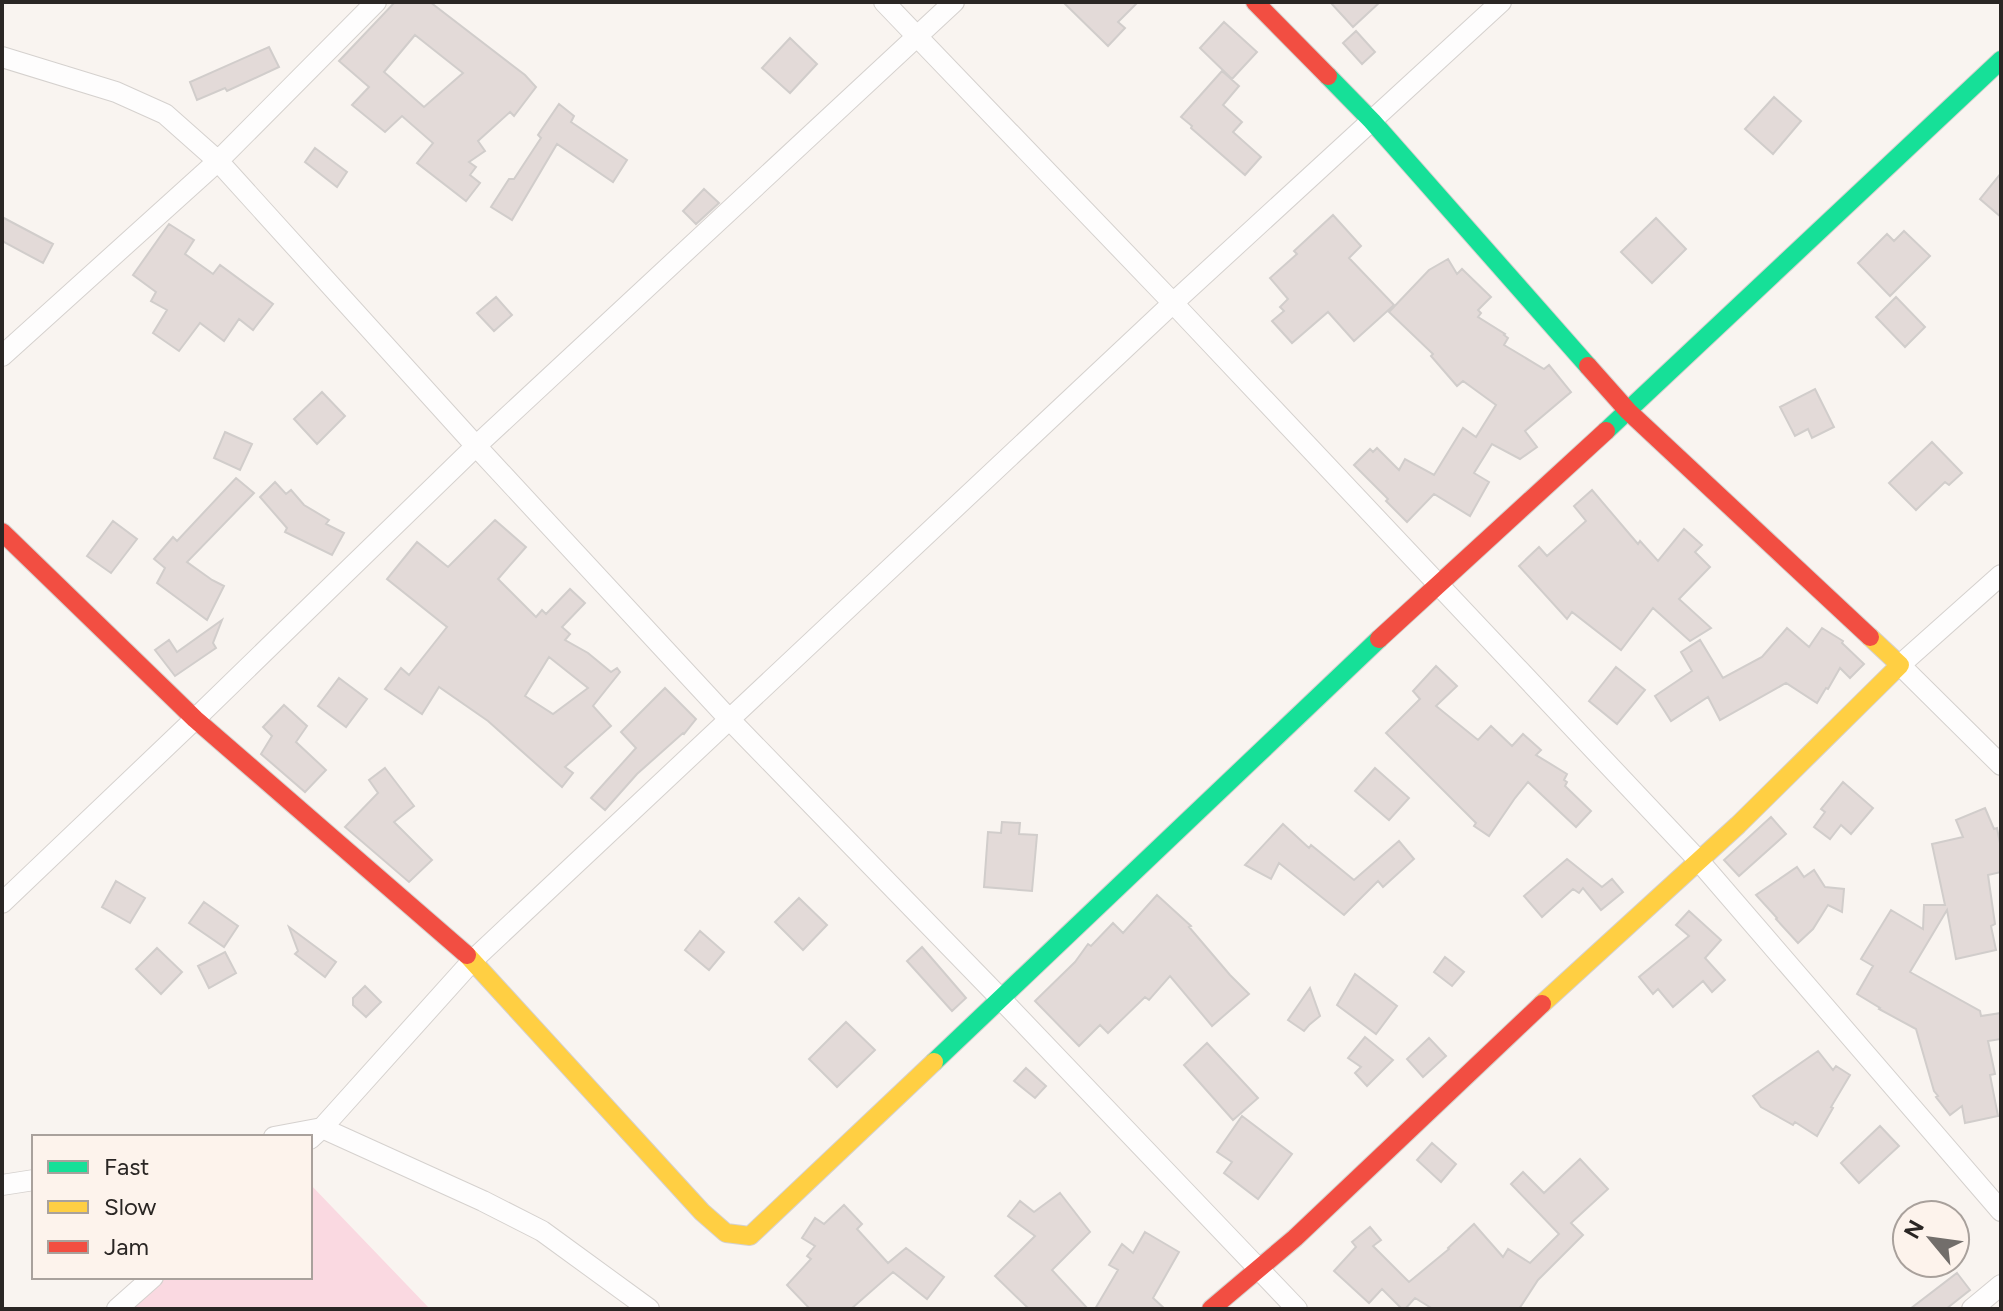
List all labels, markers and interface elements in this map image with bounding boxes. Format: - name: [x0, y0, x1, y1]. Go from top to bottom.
- legend: [32, 1135, 312, 1279]
- text: Fast: [104, 1152, 149, 1181]
- text: Slow: [104, 1192, 157, 1221]
- north arrow: [1891, 1199, 1971, 1279]
- text: N: [1898, 1216, 1930, 1244]
- text: Jam: [104, 1232, 149, 1261]

